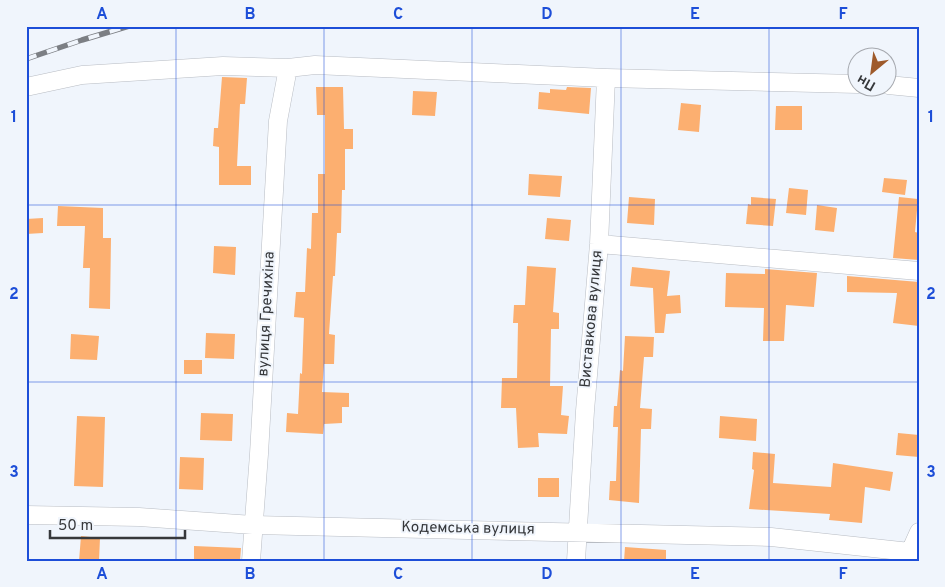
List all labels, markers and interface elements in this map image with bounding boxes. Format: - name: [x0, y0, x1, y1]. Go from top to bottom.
- text: A: [96, 5, 108, 25]
- text: B: [244, 5, 256, 25]
- text: C: [393, 5, 403, 25]
- text: D: [541, 5, 553, 25]
- text: E: [690, 5, 700, 25]
- text: F: [838, 5, 848, 25]
- north arrow: [848, 48, 898, 98]
- text: Пн: [854, 70, 879, 94]
- text: 1: [11, 108, 17, 128]
- text: 1: [928, 108, 934, 128]
- street label: Виставкова вулиця: [577, 249, 607, 389]
- street label: вулиця Гречихіна: [254, 251, 280, 377]
- text: 2: [9, 285, 19, 305]
- text: 2: [926, 285, 936, 305]
- text: 3: [9, 463, 19, 483]
- text: 3: [926, 463, 936, 483]
- scale bar: [50, 507, 185, 539]
- text: 50 m: [58, 517, 93, 536]
- street label: Кодемська вулиця: [401, 518, 535, 540]
- text: A: [96, 565, 108, 585]
- text: B: [244, 565, 256, 585]
- text: C: [393, 565, 403, 585]
- text: D: [541, 565, 553, 585]
- text: E: [690, 565, 700, 585]
- text: F: [838, 565, 848, 585]

